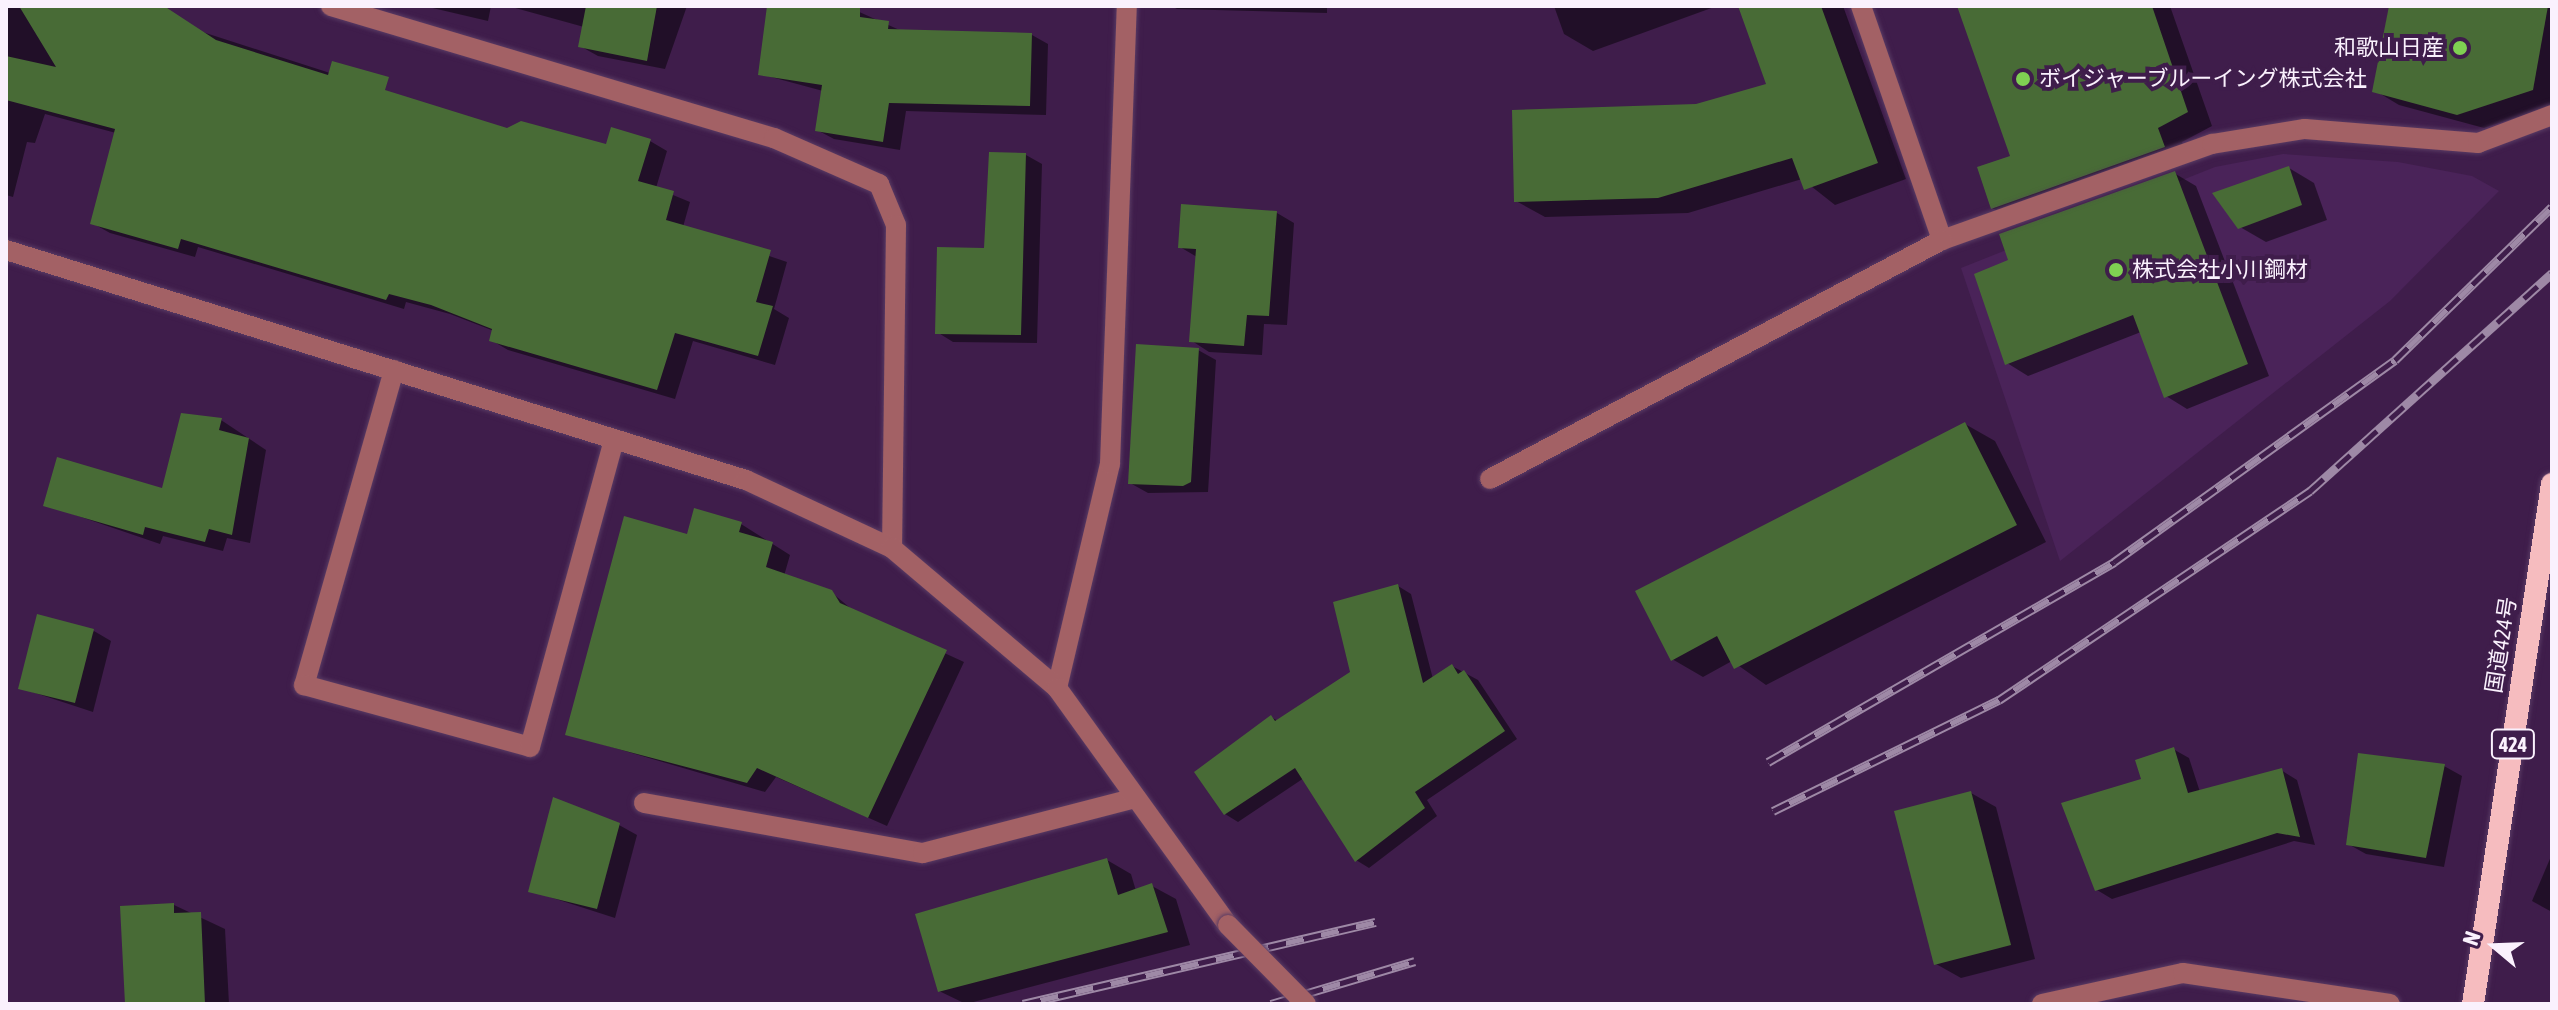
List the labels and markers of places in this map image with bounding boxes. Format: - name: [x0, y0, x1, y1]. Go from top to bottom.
- place label: 和歌山日産: [2334, 35, 2444, 61]
- marker: 和歌山日産: [2451, 39, 2469, 57]
- place label: ボイジャーブルーイング株式会社: [2039, 66, 2369, 92]
- marker: ボイジャーブルーイング株式会社: [2014, 70, 2032, 88]
- place label: 株式会社小川鋼材: [2132, 257, 2308, 283]
- marker: 株式会社小川鋼材: [2107, 261, 2125, 279]

